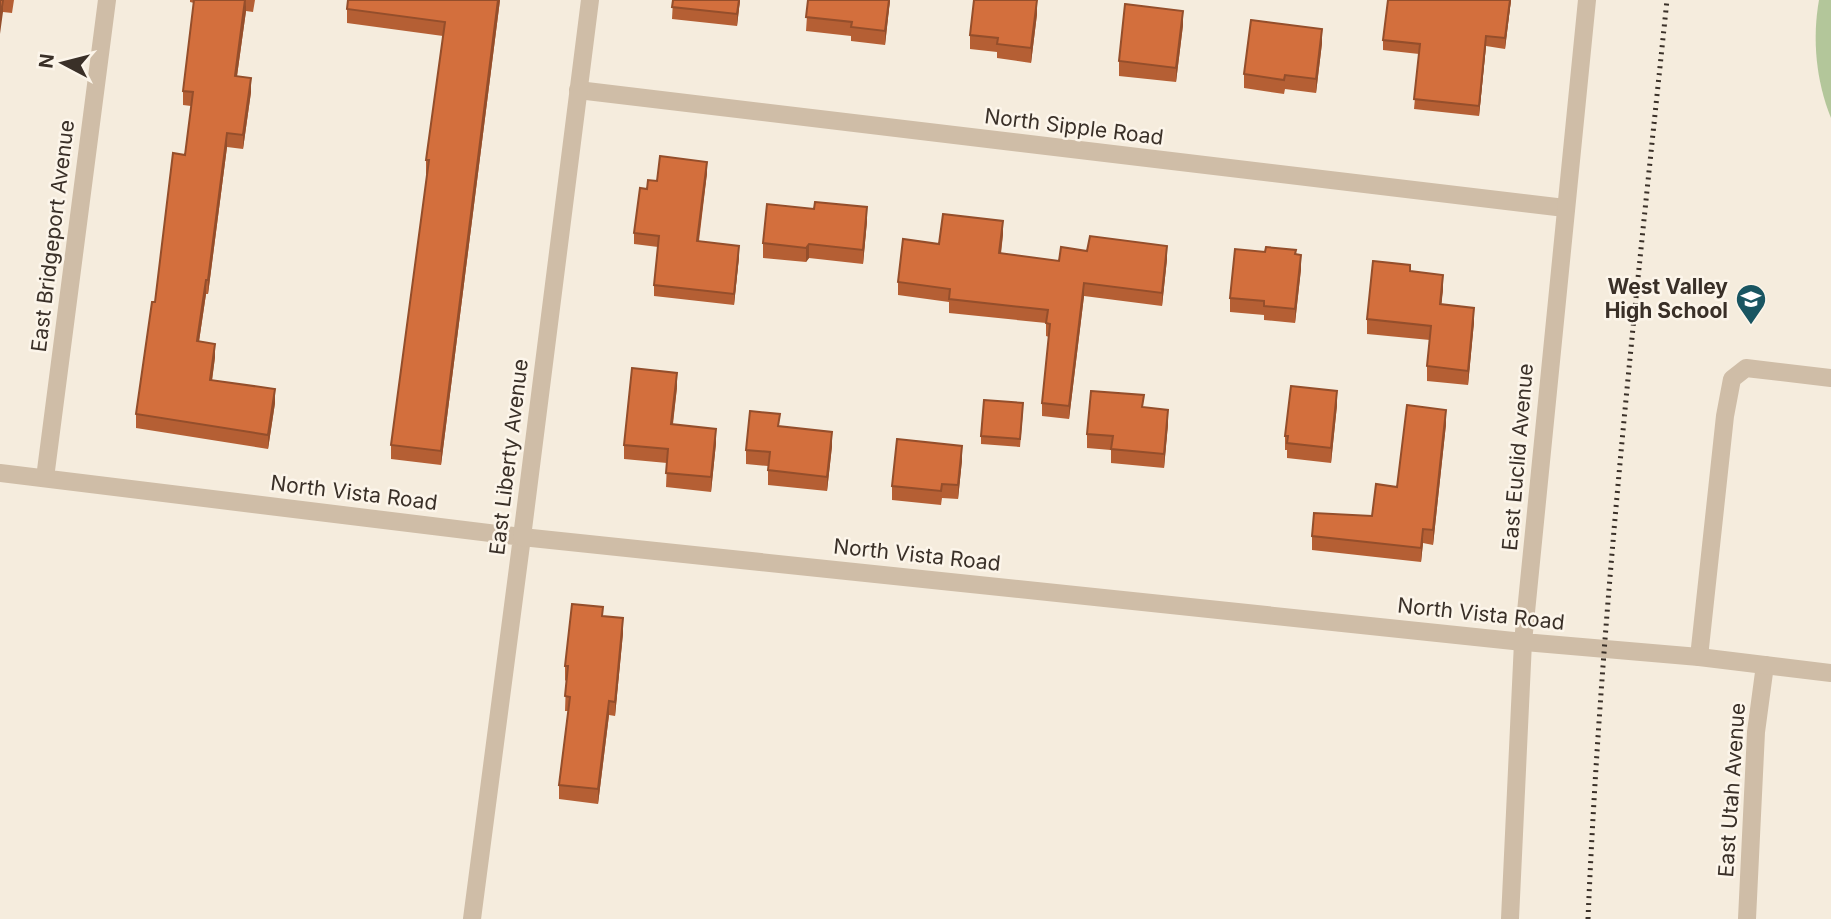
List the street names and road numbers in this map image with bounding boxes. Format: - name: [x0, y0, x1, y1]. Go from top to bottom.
- street label: North Sipple Road: [983, 103, 1165, 150]
- street label: East Bridgeport Avenue: [26, 119, 79, 353]
- street label: East Liberty Avenue: [484, 357, 533, 556]
- street label: East Euclid Avenue: [1497, 362, 1538, 552]
- street label: North Vista Road: [269, 470, 439, 515]
- street label: North Vista Road: [832, 533, 1002, 576]
- street label: North Vista Road: [1396, 592, 1566, 635]
- street label: East Utah Avenue: [1713, 702, 1750, 878]

